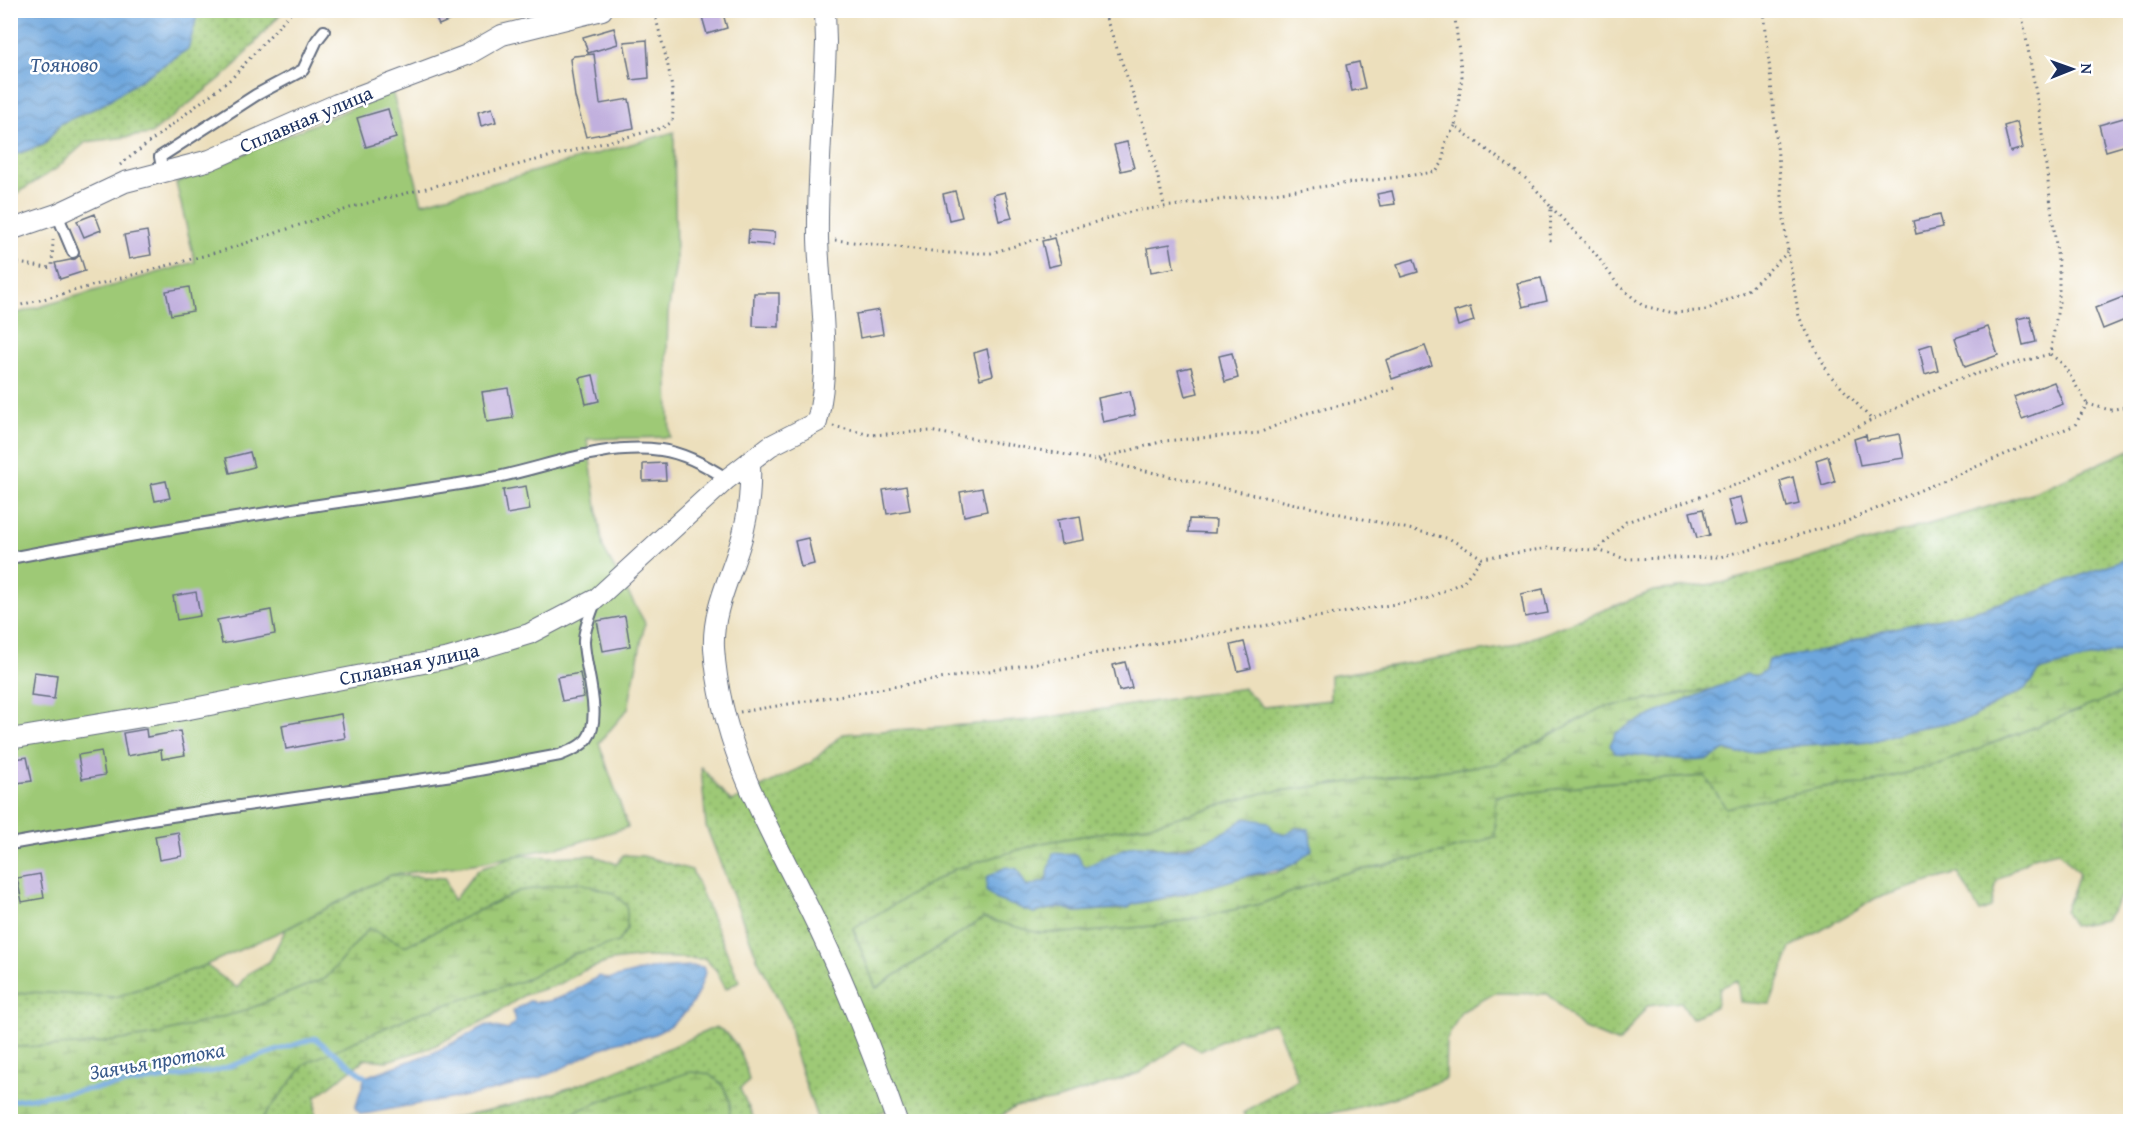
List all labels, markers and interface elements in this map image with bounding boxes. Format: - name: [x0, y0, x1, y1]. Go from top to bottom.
- north arrow: [2042, 39, 2102, 99]
- water label: Тояново: [30, 49, 98, 80]
- text: N: [2075, 63, 2099, 75]
- street label: Сплавная улица: [235, 77, 377, 160]
- street label: Сплавная улица: [336, 634, 482, 692]
- water label: Заячья протока: [87, 1033, 227, 1088]

